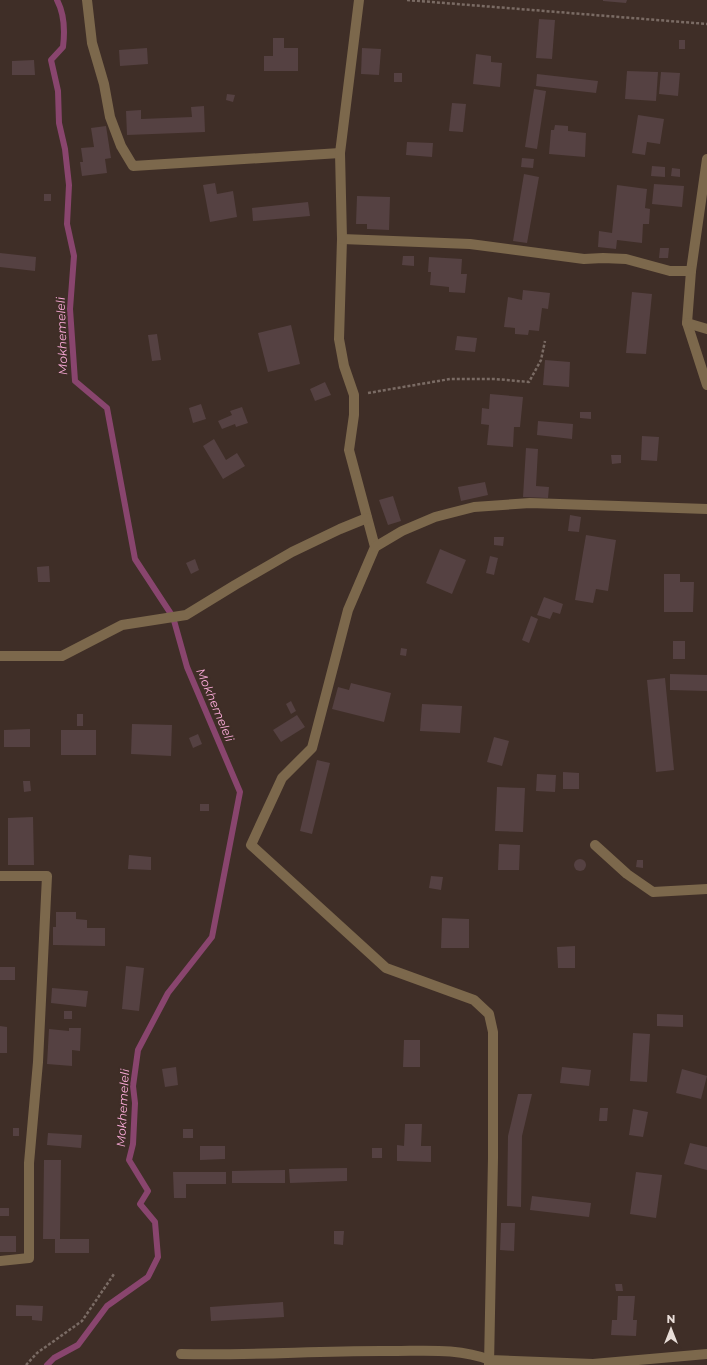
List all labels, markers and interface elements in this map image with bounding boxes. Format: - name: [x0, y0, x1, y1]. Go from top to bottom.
- water label: Mokhemeleli: [53, 296, 70, 375]
- water label: Mokhemeleli: [193, 666, 238, 745]
- water label: Mokhemeleli: [113, 1068, 132, 1148]
- north arrow: [651, 1309, 691, 1349]
- text: N: [667, 1312, 675, 1326]

